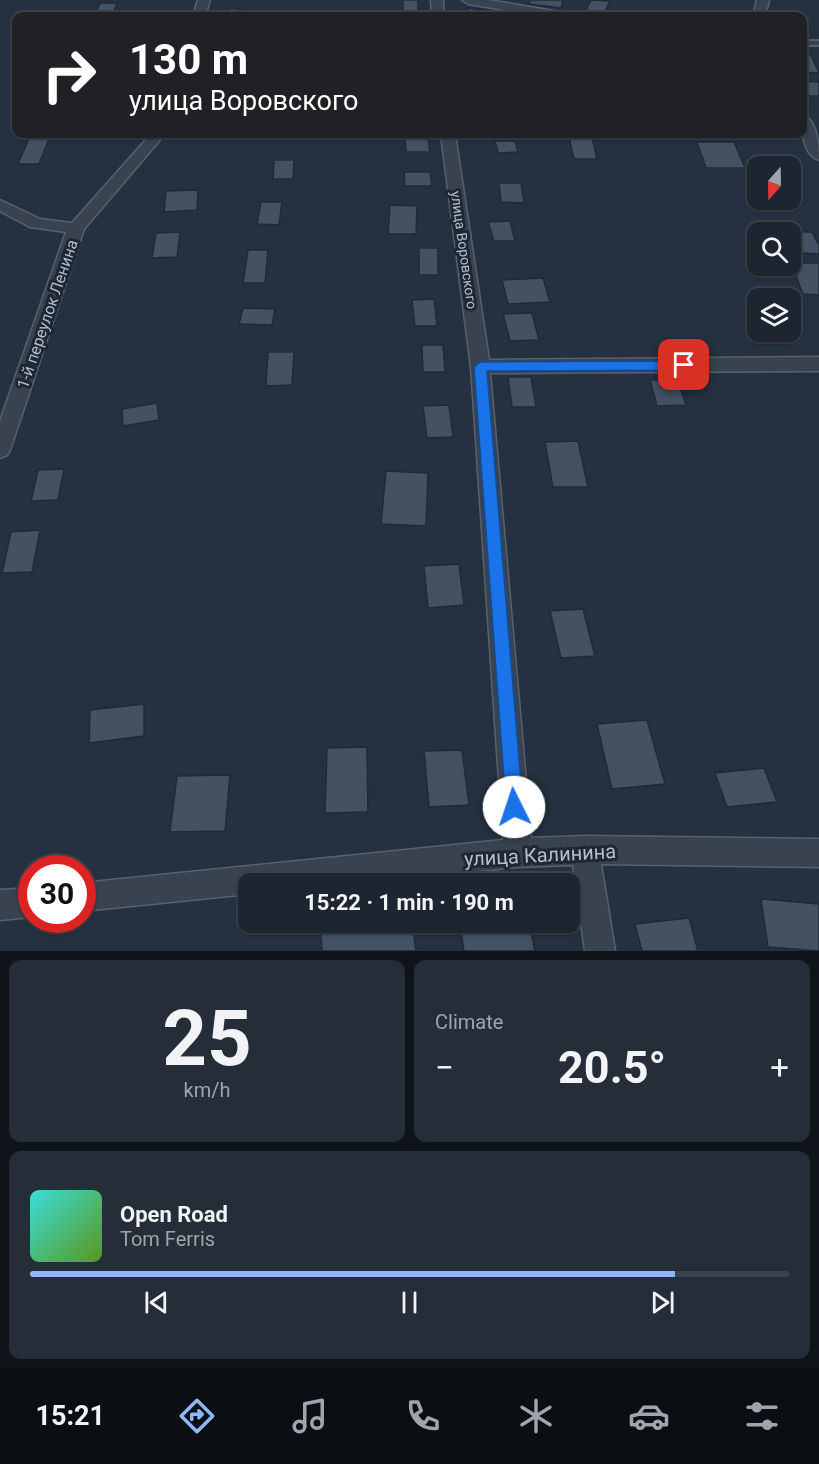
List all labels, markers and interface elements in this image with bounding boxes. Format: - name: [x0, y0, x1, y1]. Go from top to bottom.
- text: 130 m: [129, 35, 248, 84]
- icon: right: [30, 36, 108, 114]
- text: улица Воровского: [129, 85, 358, 117]
- north arrow: [747, 156, 801, 210]
- map controls: [747, 156, 801, 342]
- street label: улица Воровского: [448, 190, 480, 310]
- button: search: [747, 222, 801, 276]
- street label: 1-й переулок Ленина: [13, 237, 82, 391]
- button: layers: [747, 288, 801, 342]
- pin: [658, 339, 709, 390]
- icon: arrive: [667, 348, 700, 381]
- position arrow: [482, 775, 546, 839]
- street label: улица Калинина: [463, 839, 617, 871]
- speed limit sign: 30: [18, 855, 96, 933]
- text: 15:22 · 1 min · 190 m: [304, 890, 514, 915]
- text: 25: [162, 993, 252, 1084]
- text: Climate: [435, 1010, 503, 1034]
- text: 20.5°: [558, 1041, 666, 1094]
- text: −: [435, 1048, 454, 1087]
- text: +: [770, 1048, 789, 1087]
- text: km/h: [184, 1078, 230, 1102]
- text: Open Road: [120, 1202, 228, 1227]
- text: Tom Ferris: [120, 1227, 215, 1251]
- icon: previous: [140, 1286, 173, 1319]
- icon: pause: [393, 1286, 426, 1319]
- icon: next: [646, 1286, 679, 1319]
- icon: directions: [176, 1395, 218, 1437]
- icon: music: [289, 1395, 331, 1437]
- icon: phone: [402, 1395, 444, 1437]
- icon: climate: [515, 1395, 557, 1437]
- icon: car: [628, 1395, 670, 1437]
- icon: filters: [741, 1395, 783, 1437]
- text: 15:21: [36, 1400, 105, 1432]

